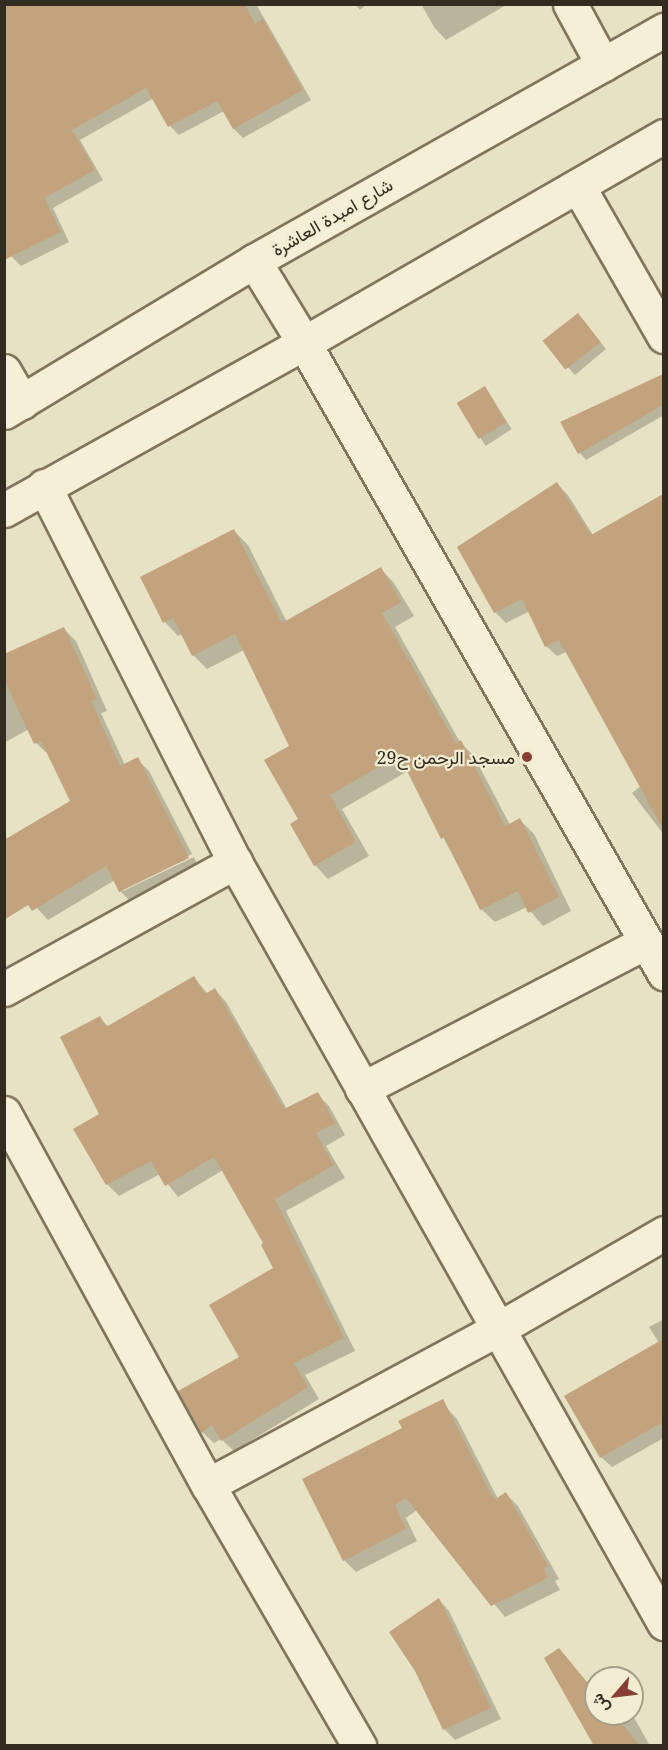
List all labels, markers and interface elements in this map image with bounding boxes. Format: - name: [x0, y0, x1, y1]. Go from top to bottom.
- street label: شارع امبدة العاشرة: [268, 174, 396, 260]
- place label: مسجد الرحمن ح29: [377, 746, 515, 768]
- marker: مسجد الرحمن ح29: [520, 750, 534, 764]
- north arrow: [584, 1666, 644, 1726]
- text: ش: [586, 1690, 614, 1717]

